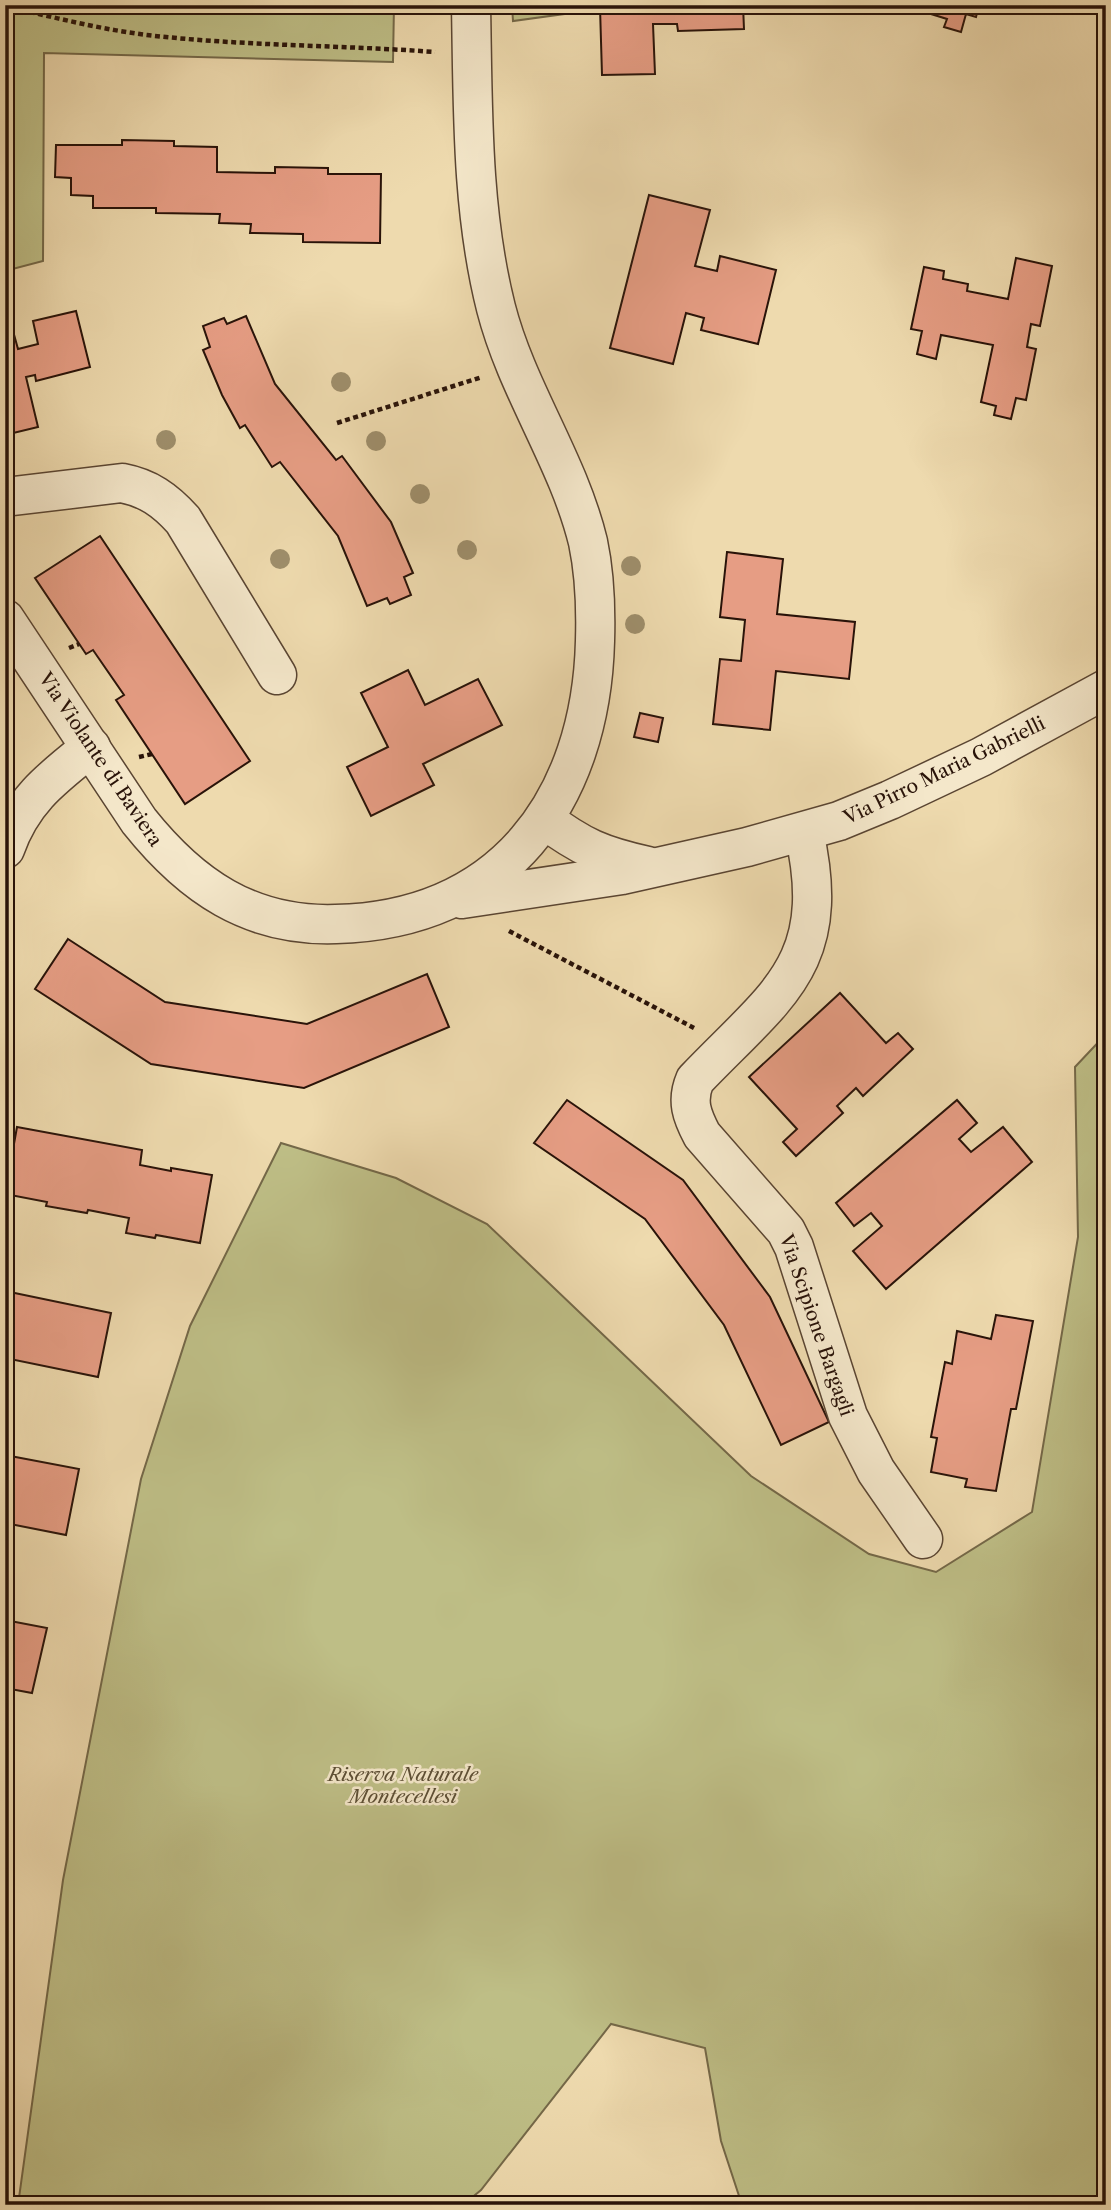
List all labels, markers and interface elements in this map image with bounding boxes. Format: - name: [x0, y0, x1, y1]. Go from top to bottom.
- street label: Via Violante di Baviera: [33, 667, 167, 851]
- street label: Via Pirro Maria Gabrielli: [839, 712, 1049, 830]
- street label: Via Scipione Bargagli: [774, 1230, 859, 1419]
- park label: Riserva Naturale Montecellesi: [326, 1763, 479, 1808]

